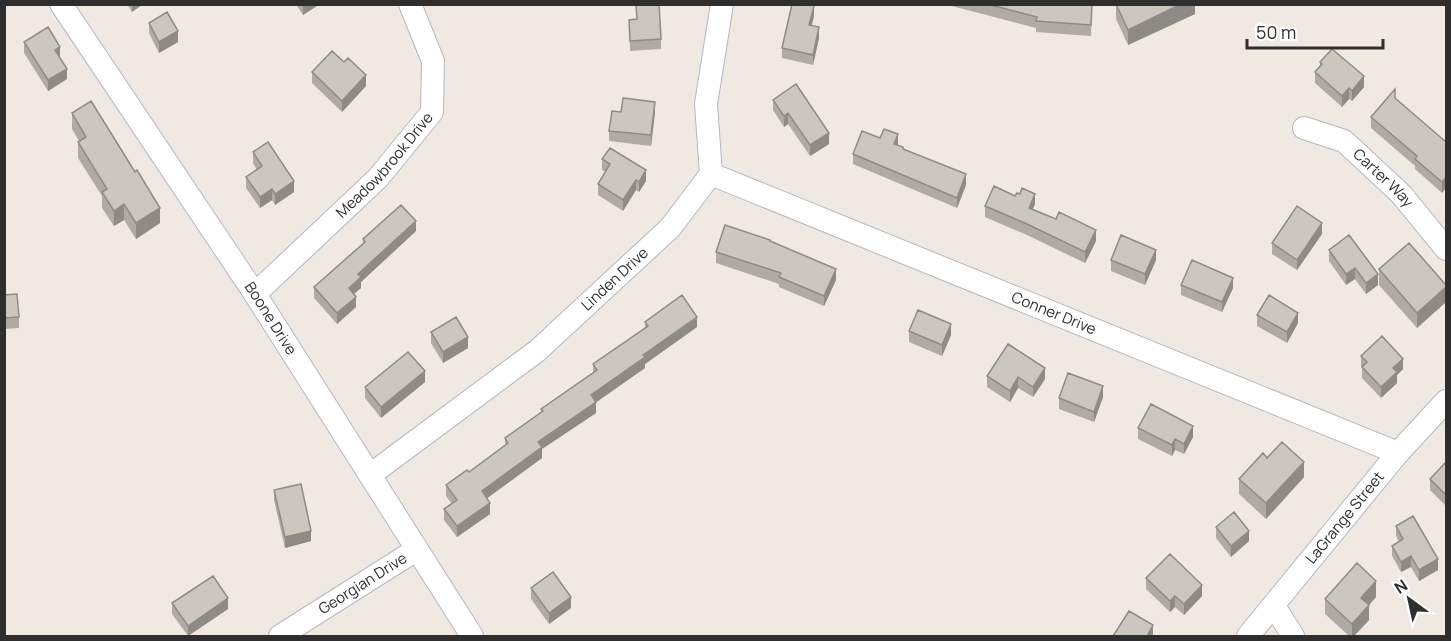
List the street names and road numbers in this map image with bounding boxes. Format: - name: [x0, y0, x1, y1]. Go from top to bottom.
- street label: Meadowbrook Drive: [331, 107, 438, 222]
- street label: Carter Way: [1349, 144, 1419, 212]
- street label: Linden Drive: [576, 242, 653, 315]
- street label: Boone Drive: [240, 278, 302, 359]
- street label: Conner Drive: [1008, 286, 1100, 339]
- street label: LaGrange Street: [1300, 467, 1389, 568]
- street label: Georgian Drive: [314, 547, 411, 619]

